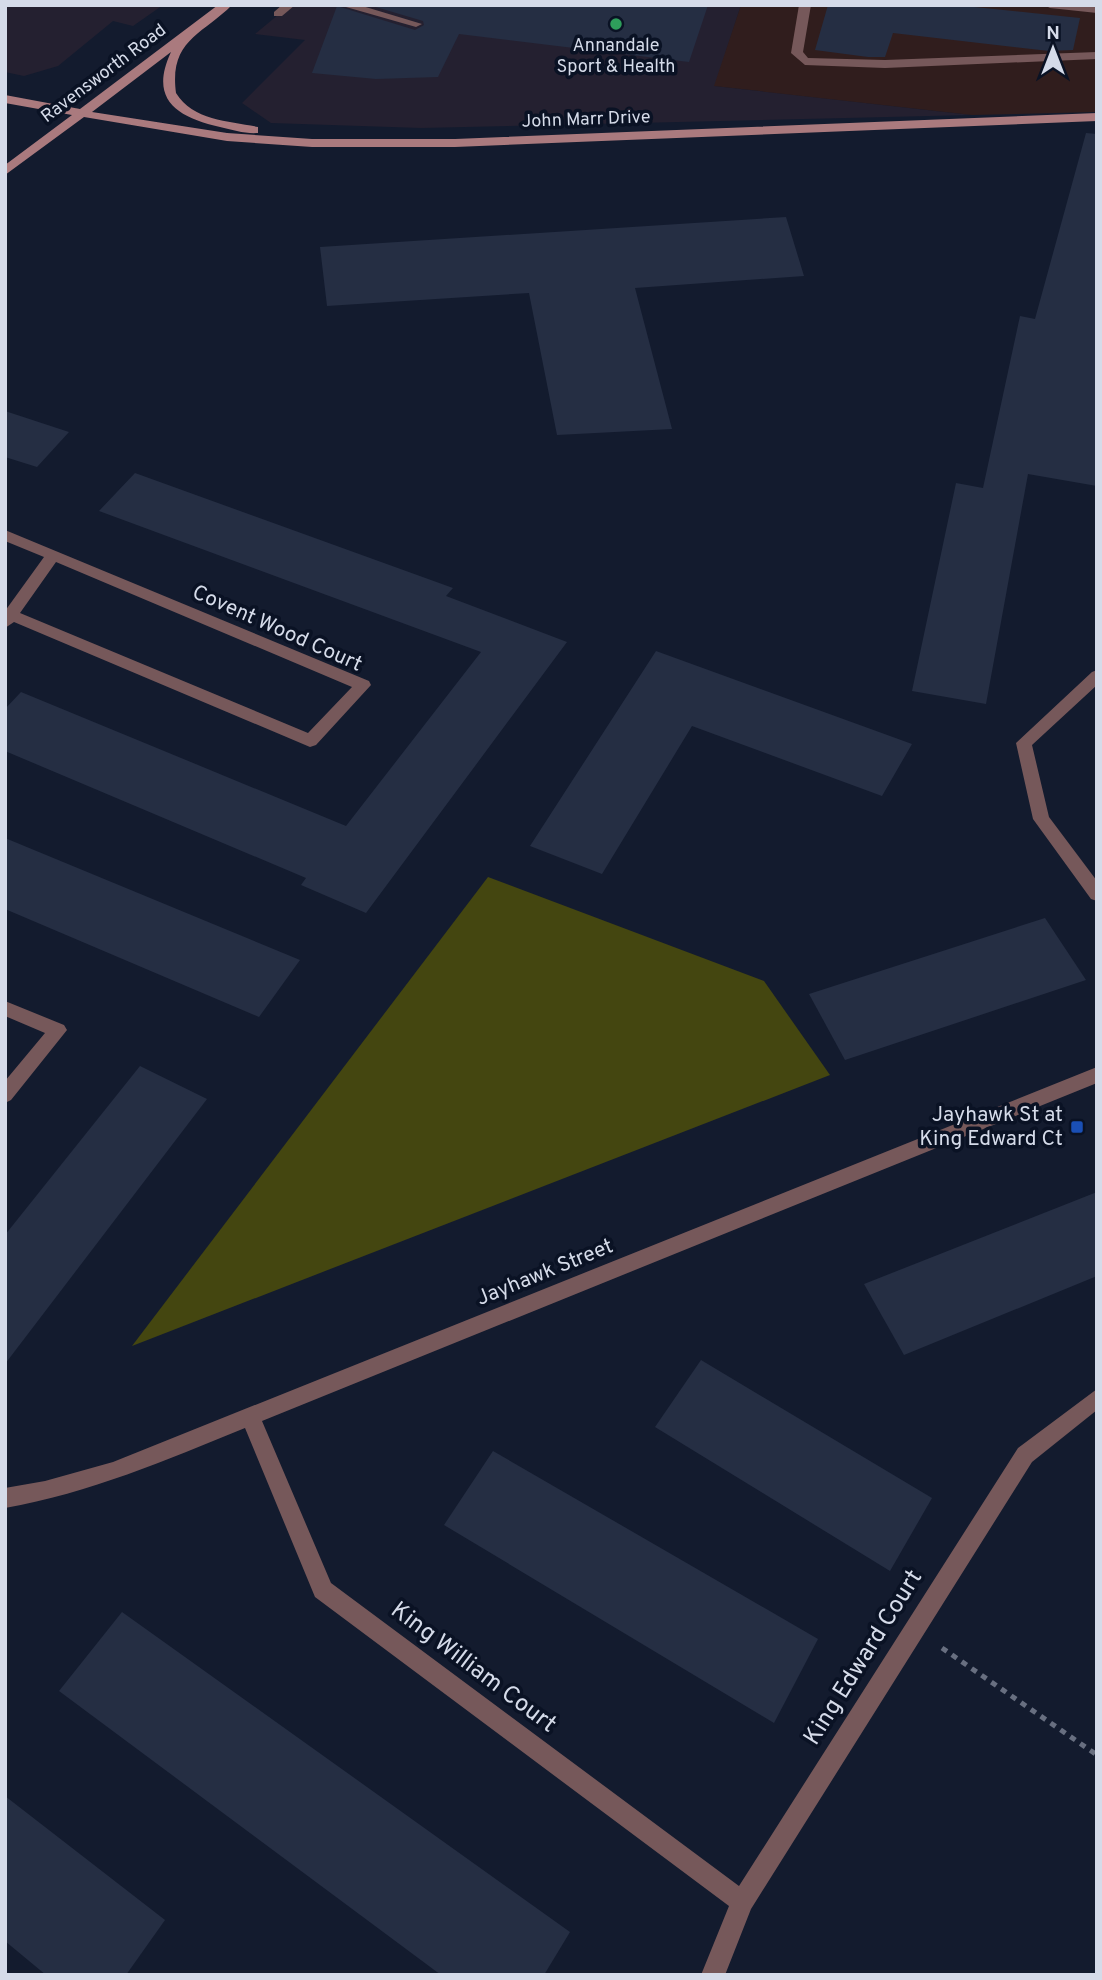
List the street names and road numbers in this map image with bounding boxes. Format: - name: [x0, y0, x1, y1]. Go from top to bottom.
- street label: Ravensworth Road: [37, 19, 171, 129]
- street label: John Marr Drive: [521, 106, 651, 134]
- street label: Covent Wood Court: [188, 579, 366, 679]
- street label: Jayhawk Street: [473, 1233, 617, 1313]
- street label: King Edward Court: [798, 1565, 930, 1751]
- street label: King William Court: [384, 1596, 562, 1740]

